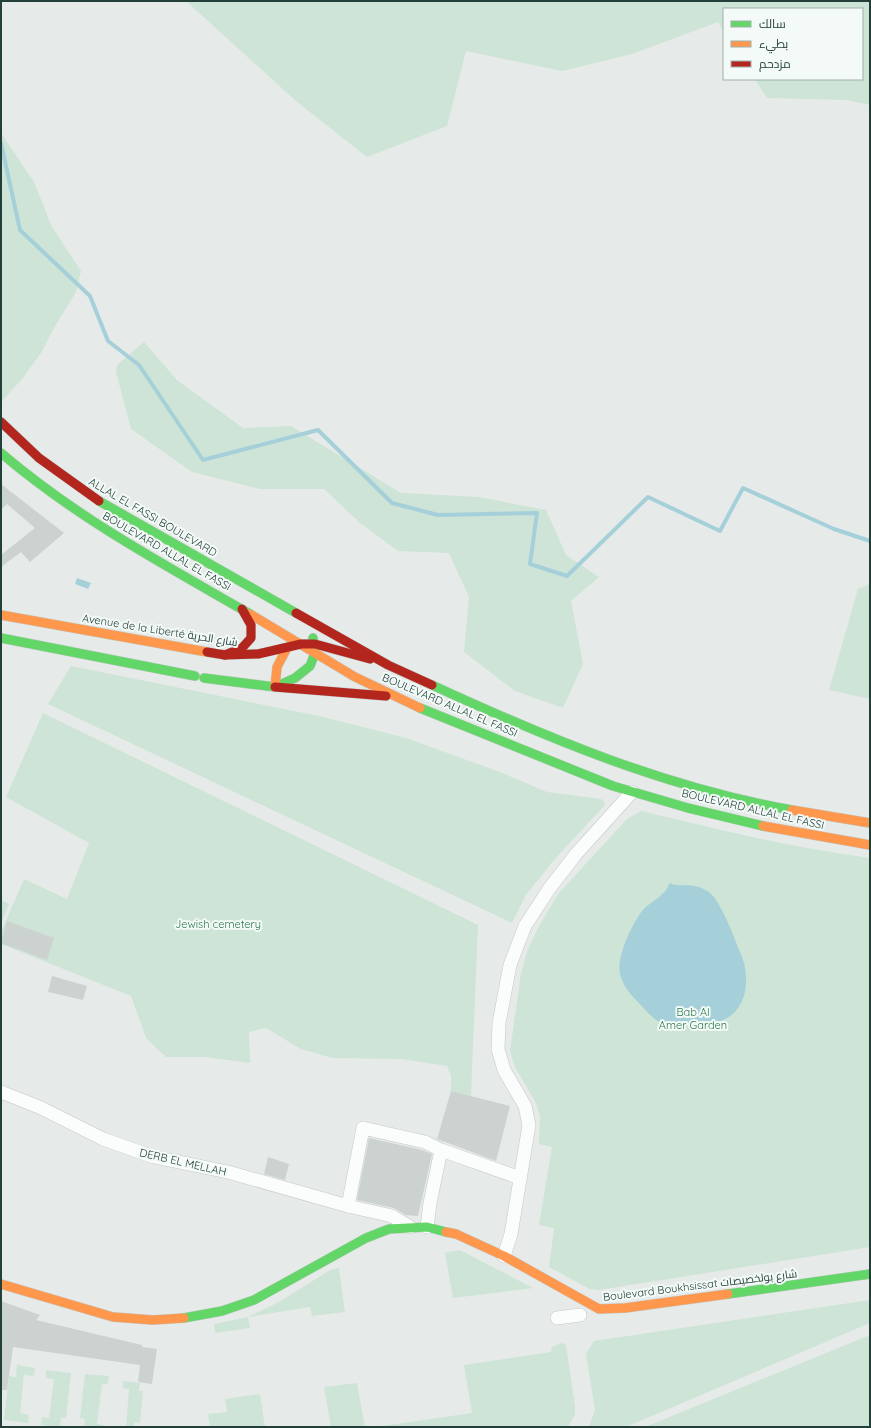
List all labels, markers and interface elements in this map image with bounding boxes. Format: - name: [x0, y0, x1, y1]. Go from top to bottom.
- legend: [723, 8, 863, 80]
- text: سالك: [759, 16, 786, 31]
- text: بطيء: [759, 36, 788, 54]
- text: مزدحم: [759, 56, 791, 72]
- street label: ALLAL EL FASSI BOULEVARD: [86, 474, 220, 560]
- street label: BOULEVARD ALLAL EL FASSI: [100, 508, 234, 594]
- street label: Avenue de la Liberté شارع الحرية: [81, 611, 239, 650]
- street label: BOULEVARD ALLAL EL FASSI: [380, 670, 520, 740]
- street label: BOULEVARD ALLAL EL FASSI: [680, 786, 826, 832]
- park label: Jewish cemetery: [175, 917, 261, 931]
- park label: Bab Al Amer Garden: [659, 1005, 727, 1032]
- street label: DERB EL MELLAH: [138, 1145, 228, 1179]
- street label: Boulevard Boukhsissat شارع بولخصيصات: [602, 1266, 798, 1305]

